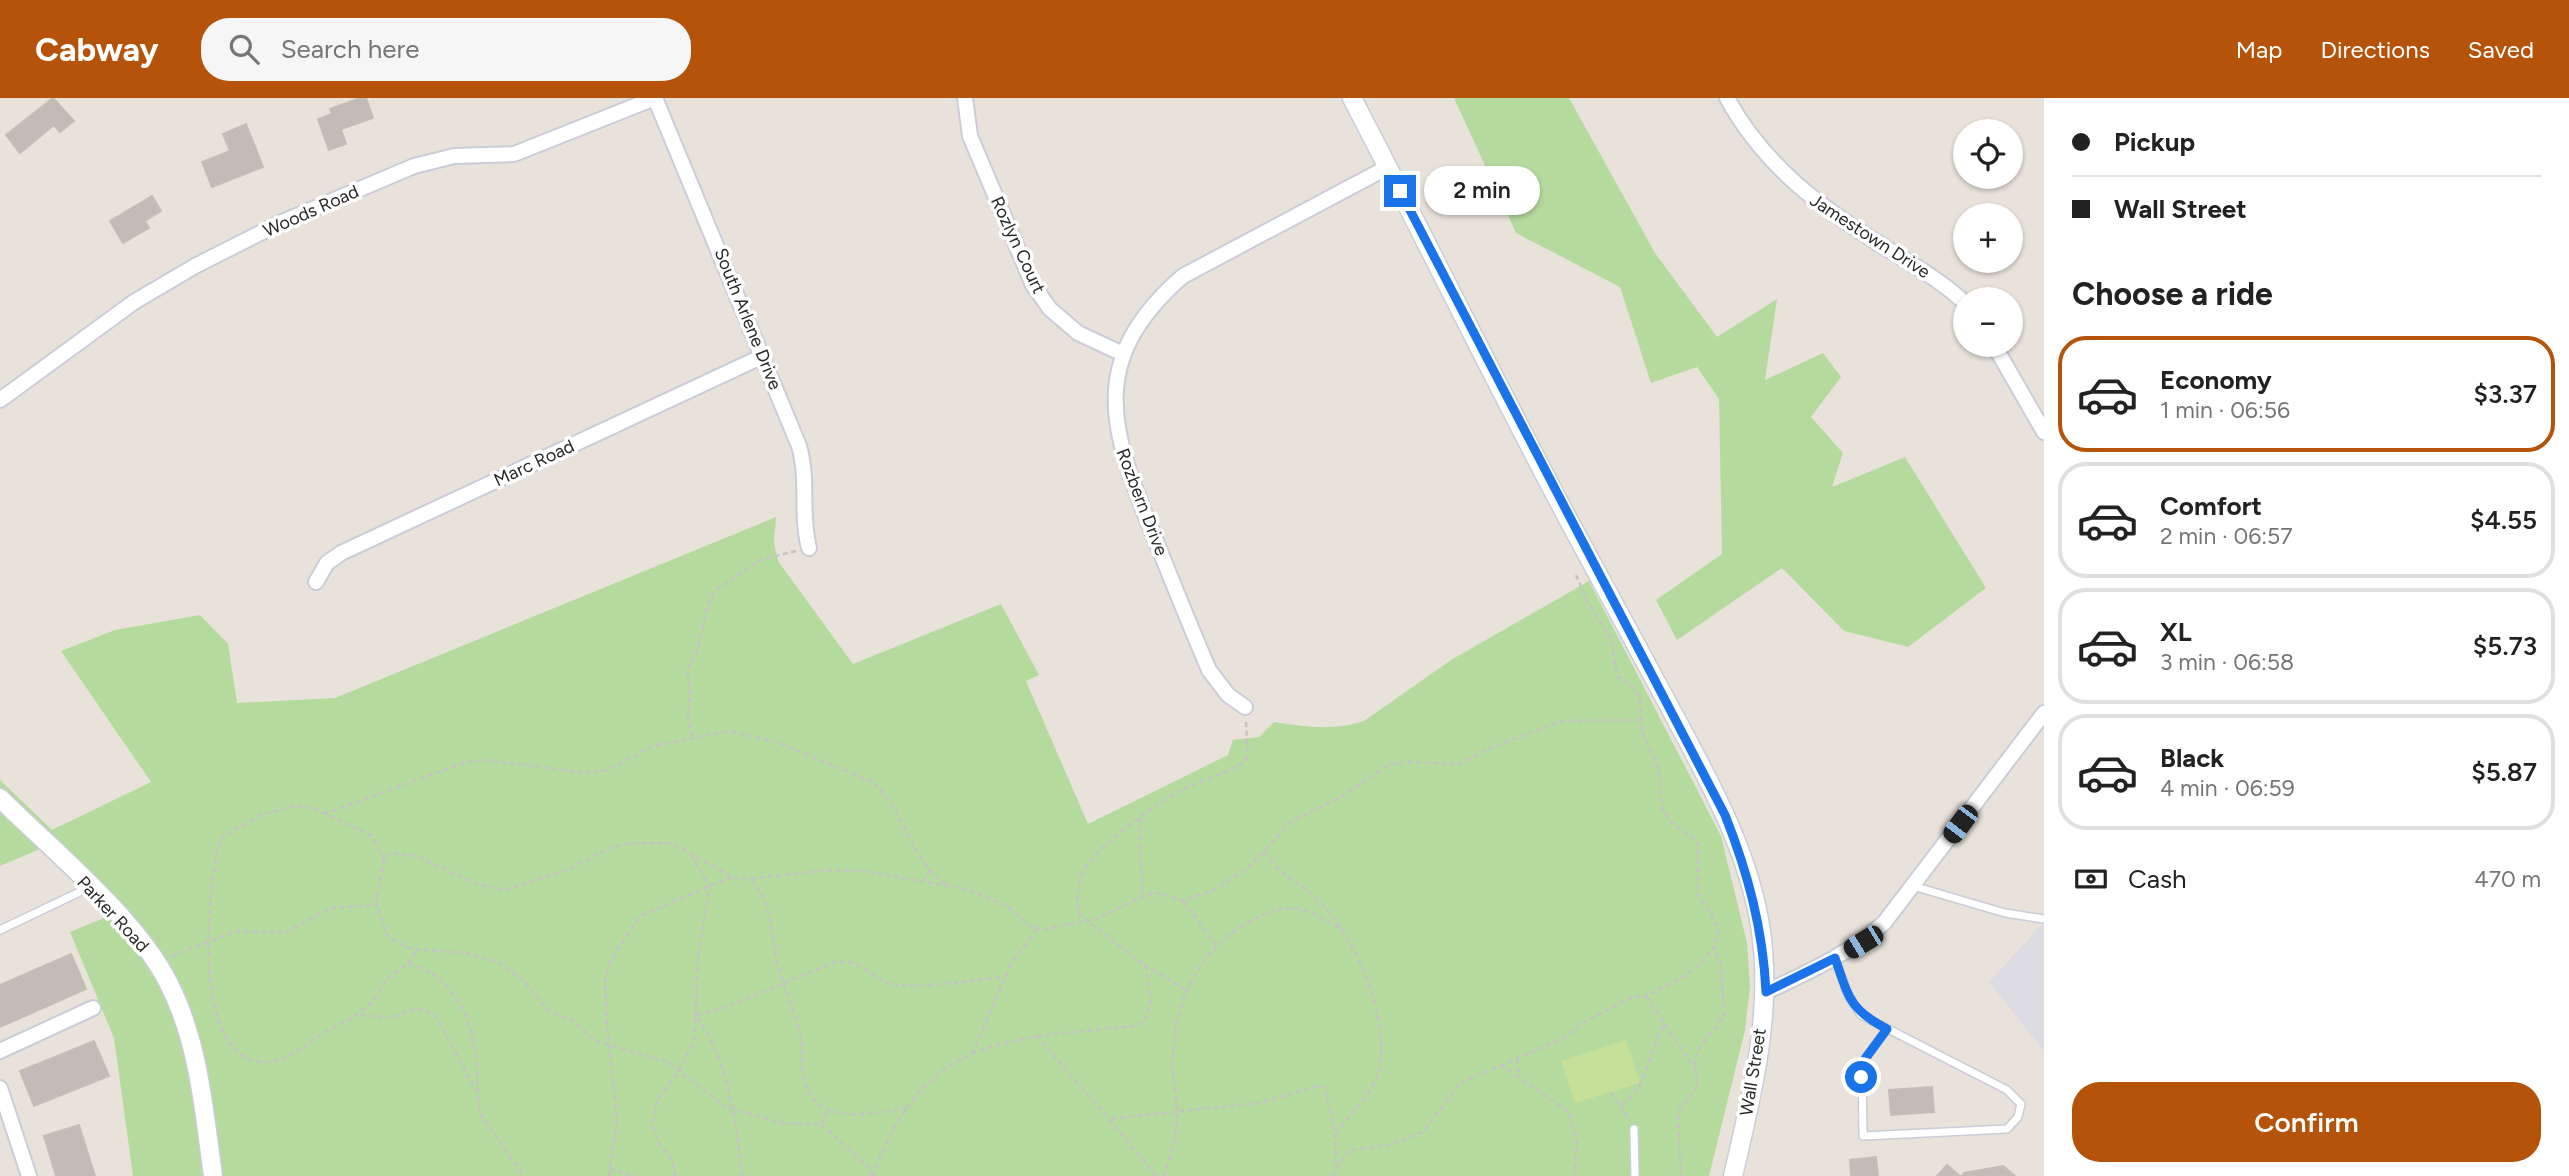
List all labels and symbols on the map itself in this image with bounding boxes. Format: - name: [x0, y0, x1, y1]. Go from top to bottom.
- callout: 2 min: [1424, 166, 1540, 216]
- route end: [1384, 175, 1416, 207]
- street label: Woods Road: [260, 180, 362, 242]
- street label: Jamestown Drive: [1806, 189, 1934, 283]
- street label: Rozlyn Court: [986, 193, 1050, 297]
- street label: South Arlene Drive: [710, 245, 787, 393]
- street label: Marc Road: [490, 435, 578, 491]
- street label: Rozbern Drive: [1111, 445, 1173, 559]
- car: [1939, 801, 1982, 847]
- street label: Parker Road: [72, 871, 154, 957]
- car: [1840, 922, 1887, 962]
- street label: Wall Street: [1735, 1026, 1771, 1117]
- route start: [1845, 1061, 1877, 1093]

